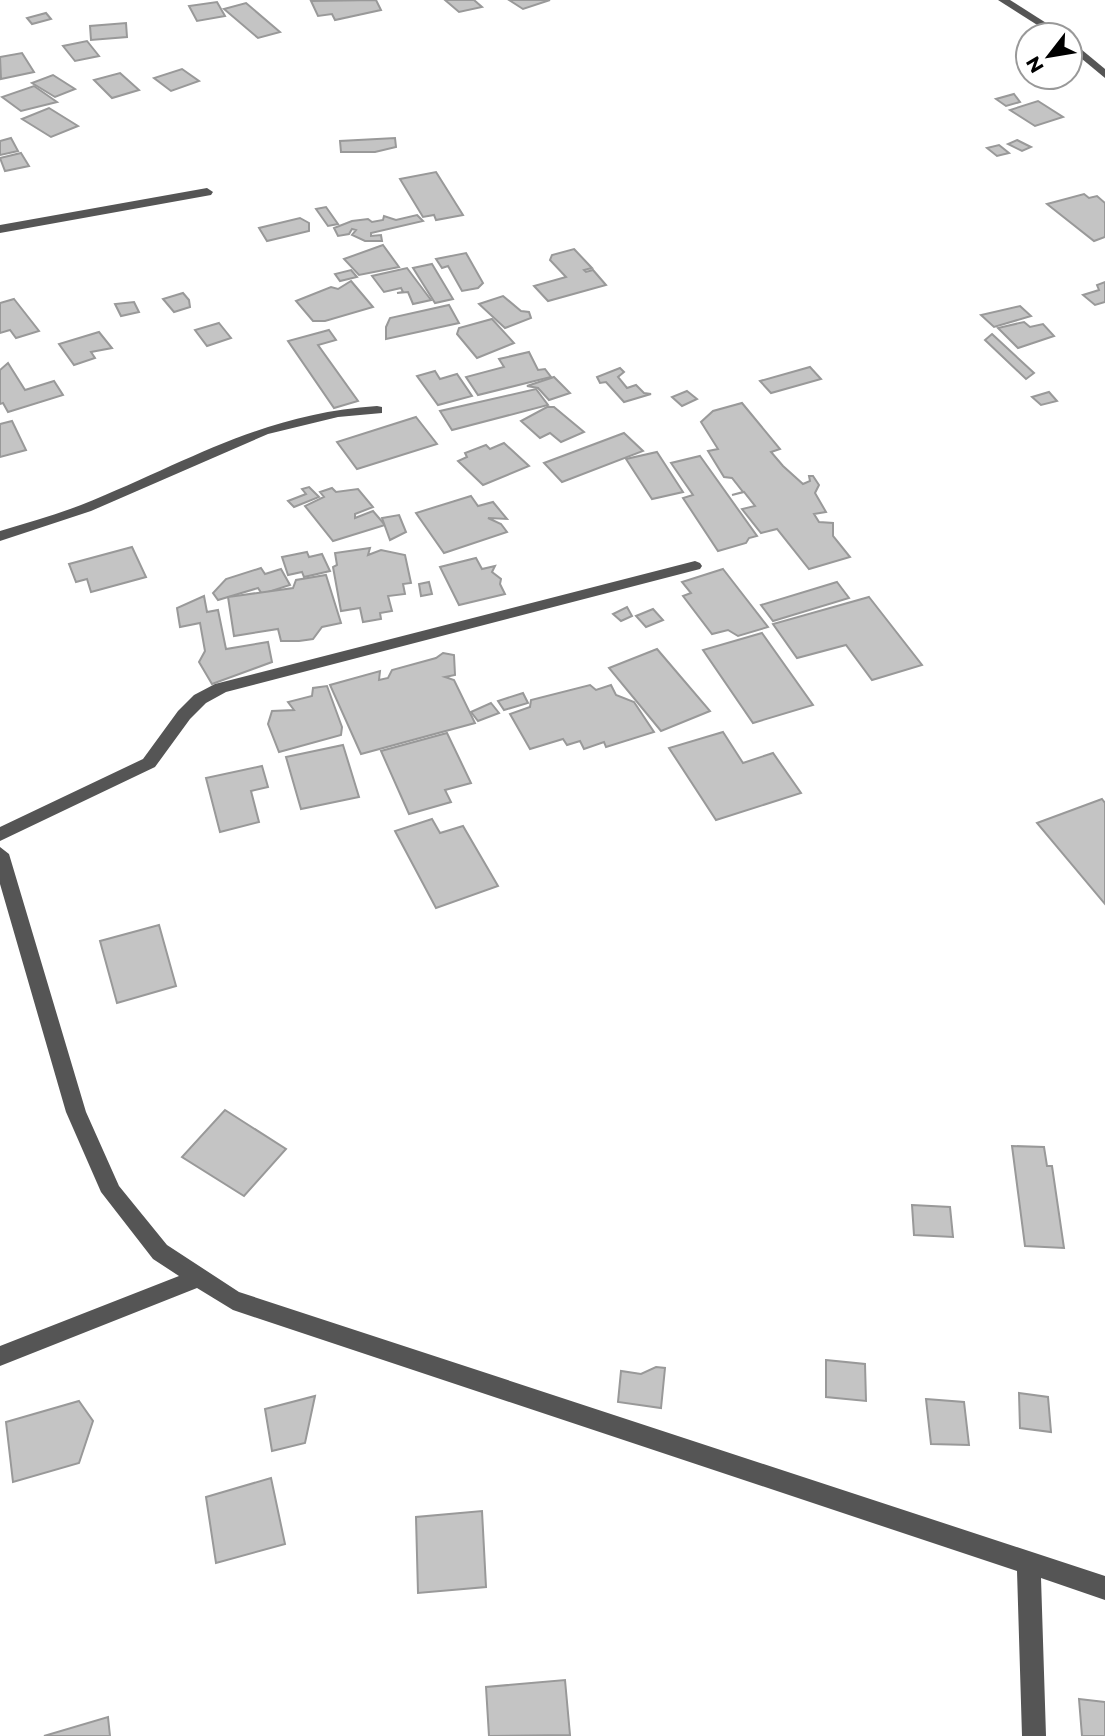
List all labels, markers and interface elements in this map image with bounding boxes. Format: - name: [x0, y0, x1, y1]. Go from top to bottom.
- north arrow: [1014, 21, 1084, 91]
- text: N: [1021, 52, 1049, 77]

